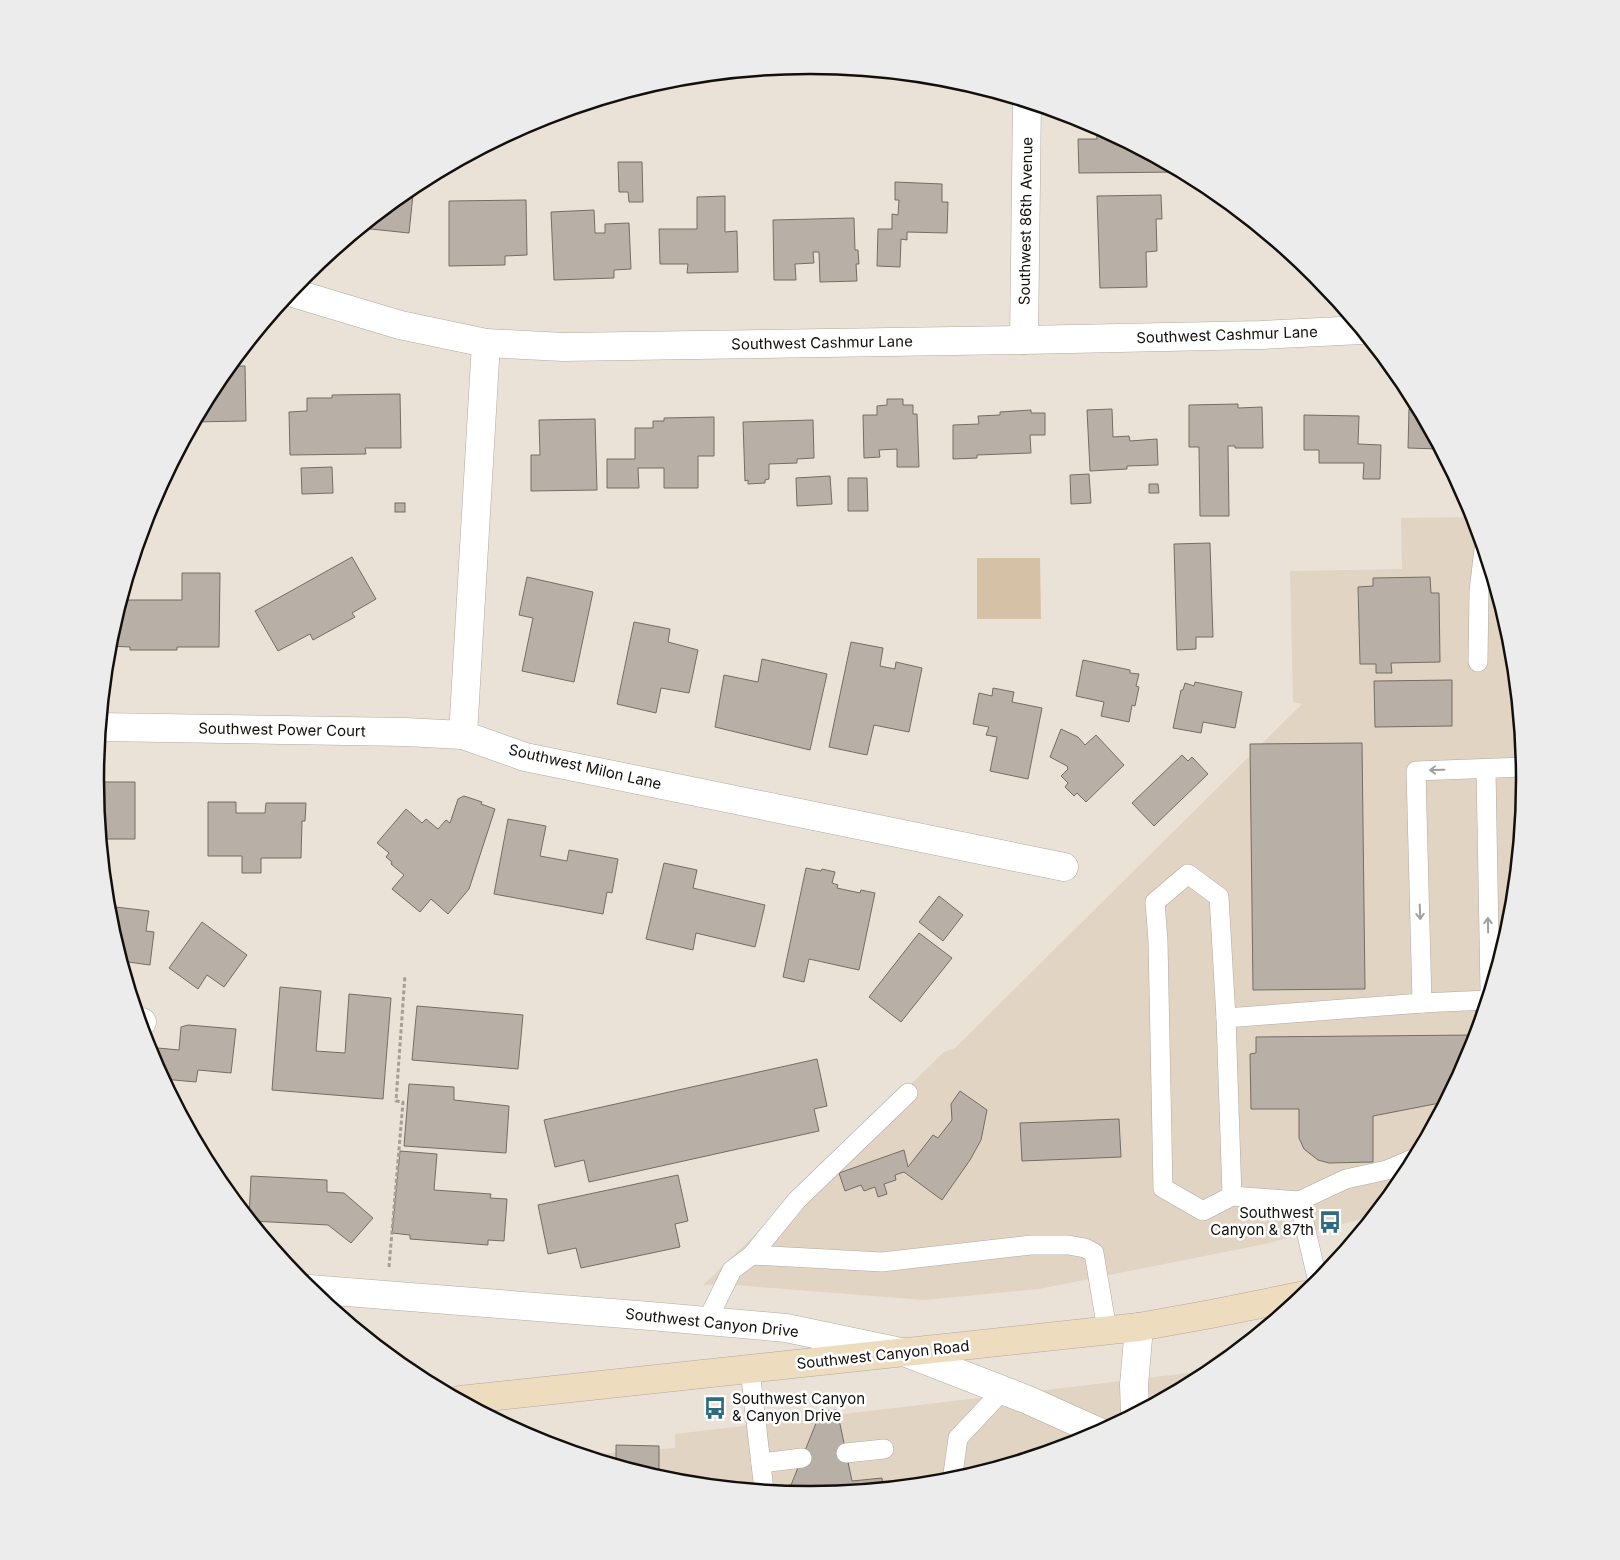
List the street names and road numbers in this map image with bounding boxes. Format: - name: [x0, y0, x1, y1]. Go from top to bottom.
- street label: Southwest 86th Avenue: [1015, 137, 1036, 305]
- street label: Southwest Cashmur Lane: [1136, 322, 1318, 347]
- street label: Southwest Cashmur Lane: [731, 331, 913, 354]
- street label: Southwest Power Court: [198, 719, 366, 740]
- street label: Southwest Milon Lane: [507, 740, 663, 793]
- street label: Southwest Canyon Drive: [624, 1304, 800, 1341]
- street label: Southwest Canyon Road: [796, 1336, 970, 1373]

